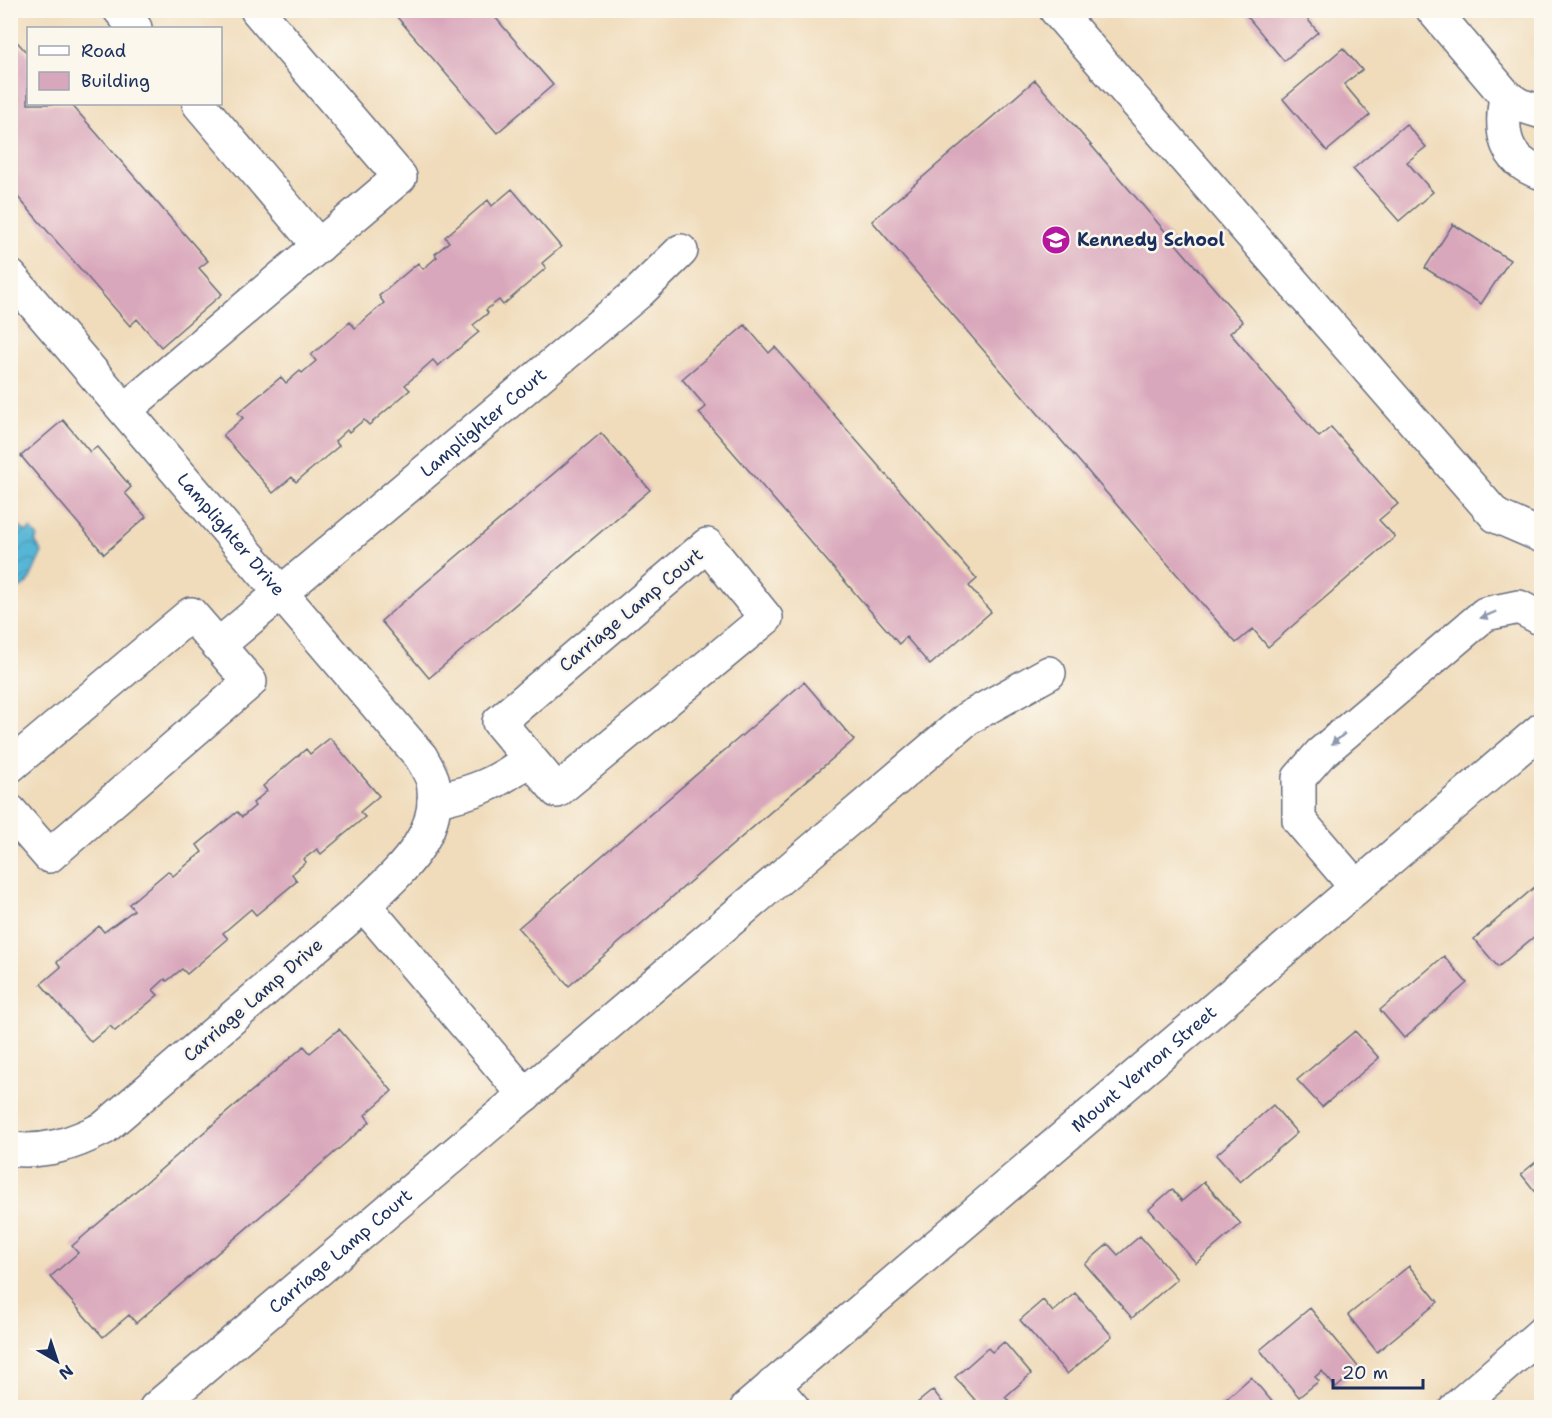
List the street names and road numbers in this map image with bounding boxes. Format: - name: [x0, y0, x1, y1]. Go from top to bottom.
- street label: Lamplighter Court: [415, 363, 552, 483]
- street label: Lamplighter Drive: [172, 468, 290, 601]
- street label: Carriage Lamp Court: [554, 543, 708, 677]
- street label: Carriage Lamp Drive: [178, 933, 328, 1067]
- street label: Mount Vernon Street: [1066, 1000, 1222, 1138]
- street label: Carriage Lamp Court: [264, 1183, 417, 1319]

